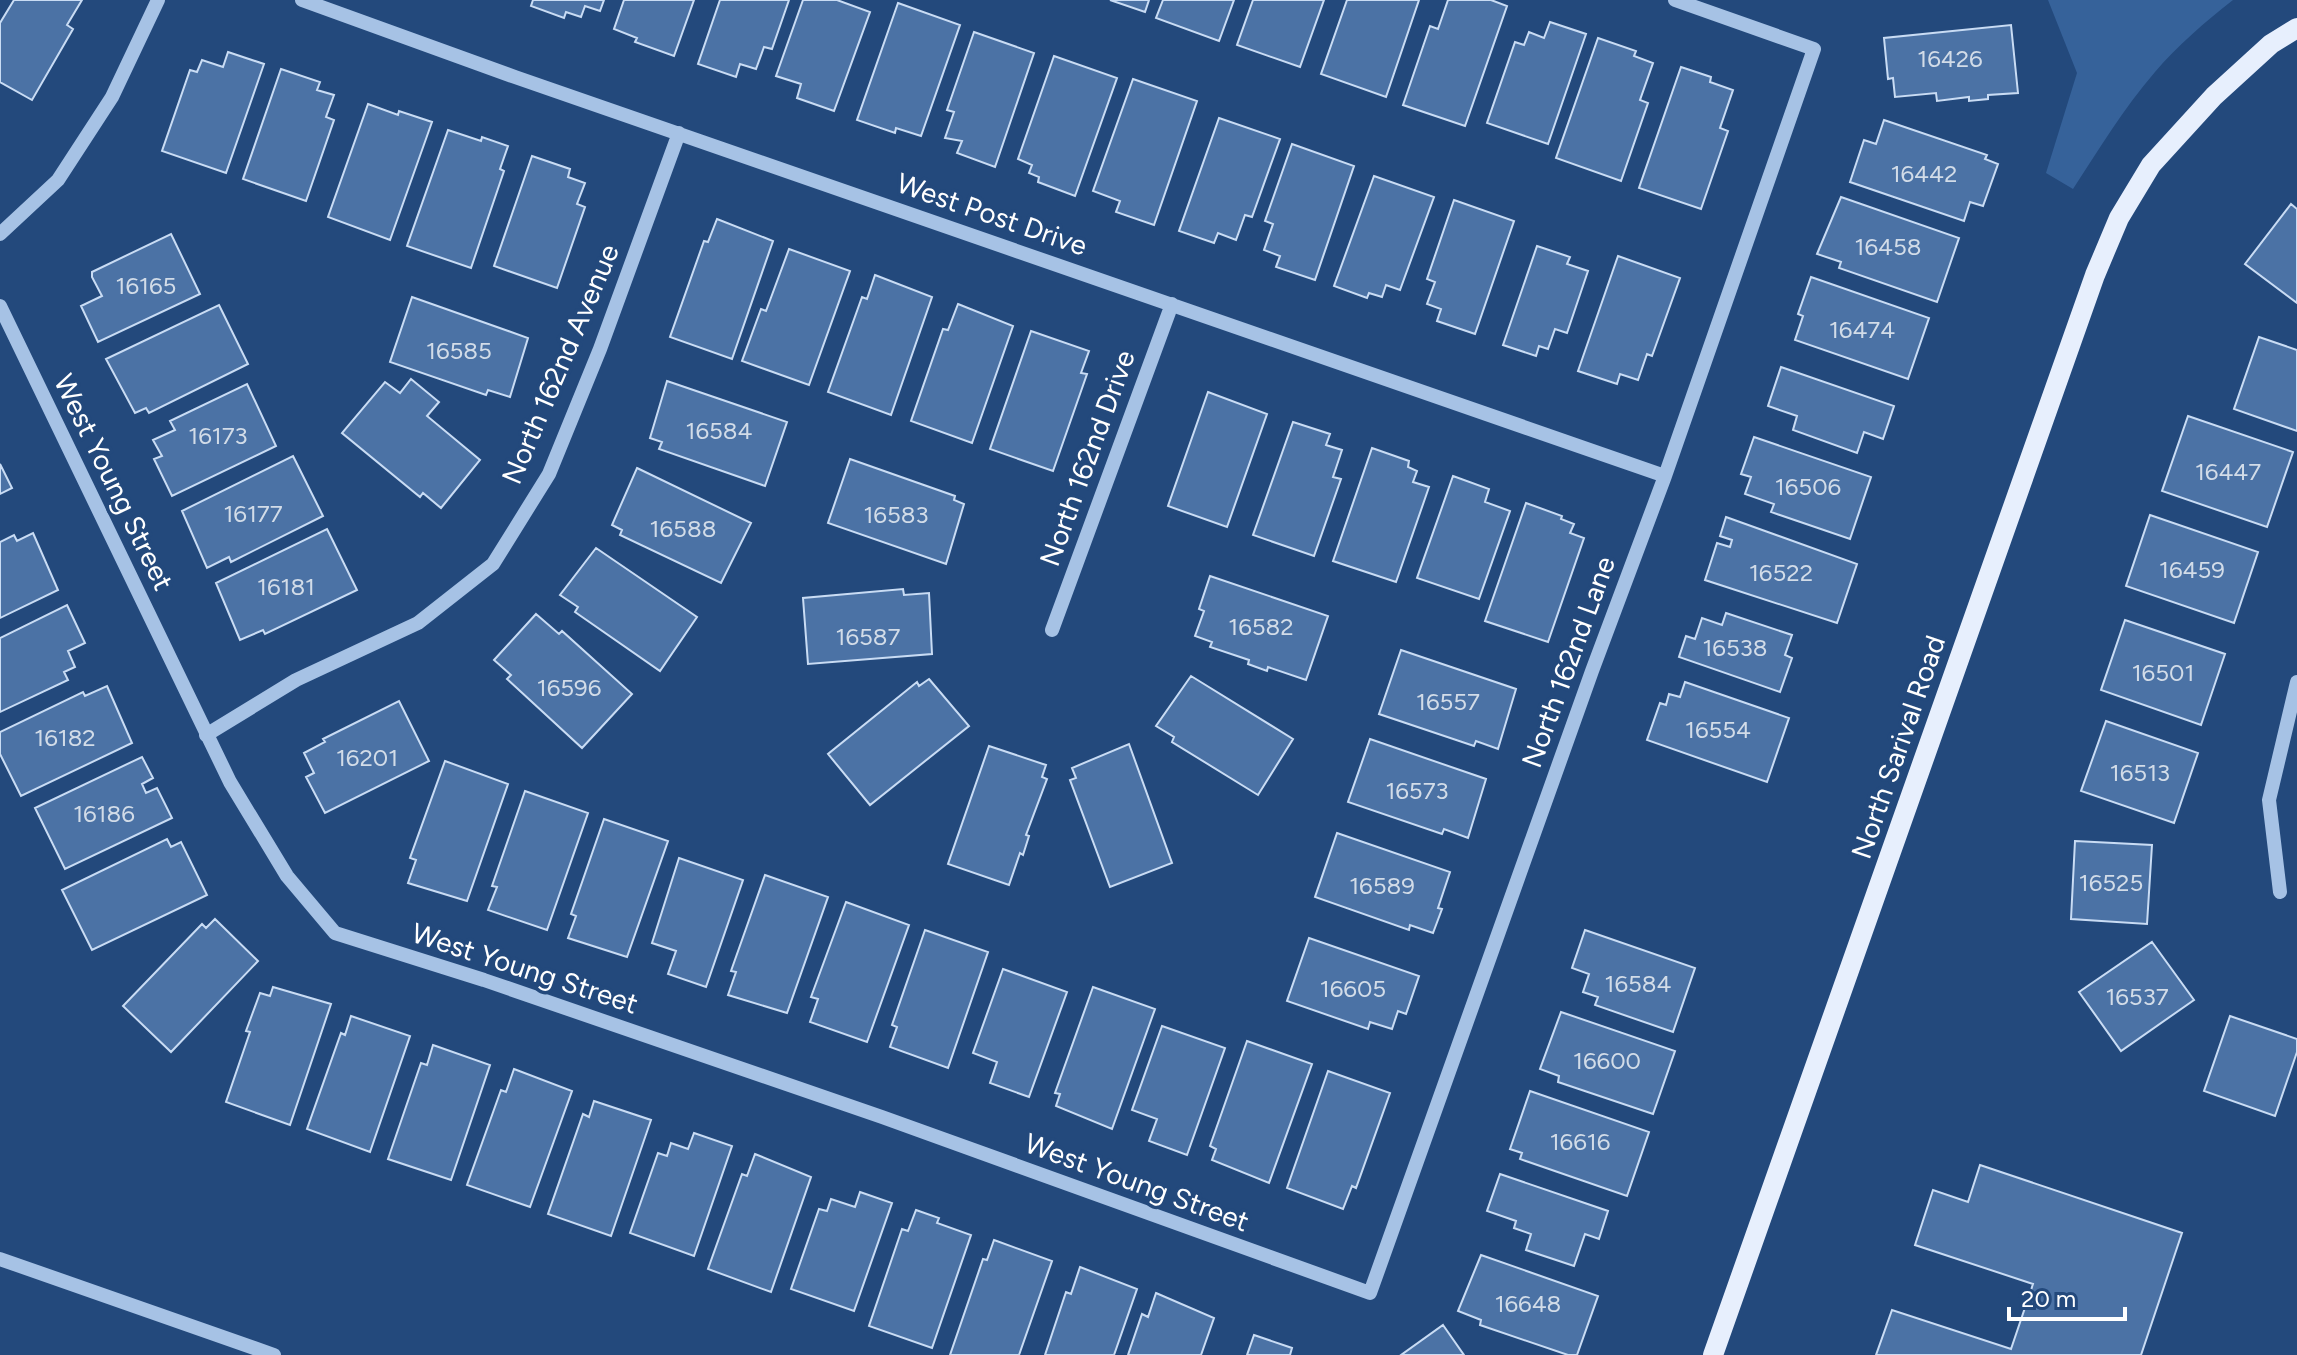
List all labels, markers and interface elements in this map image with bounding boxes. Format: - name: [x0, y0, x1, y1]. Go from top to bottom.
- house number: 16426: [1917, 44, 1983, 73]
- house number: 16442: [1891, 159, 1957, 188]
- street label: West Post Drive: [892, 166, 1092, 262]
- house number: 16458: [1855, 232, 1921, 261]
- street label: North 162nd Avenue: [494, 239, 626, 489]
- house number: 16165: [116, 271, 176, 300]
- house number: 16474: [1829, 315, 1895, 344]
- house number: 16585: [426, 336, 492, 365]
- street label: North 162nd Drive: [1032, 345, 1142, 571]
- street label: West Young Street: [47, 368, 181, 596]
- house number: 16584: [686, 416, 753, 445]
- house number: 16173: [188, 421, 248, 450]
- house number: 16447: [2195, 457, 2261, 486]
- house number: 16506: [1775, 472, 1841, 501]
- house number: 16177: [223, 499, 283, 528]
- house number: 16583: [863, 500, 929, 529]
- house number: 16588: [650, 514, 716, 543]
- street label: North 162nd Lane: [1514, 552, 1622, 772]
- house number: 16459: [2159, 555, 2225, 584]
- house number: 16522: [1749, 558, 1813, 587]
- house number: 16181: [257, 572, 315, 601]
- house number: 16582: [1228, 612, 1294, 641]
- house number: 16587: [836, 622, 901, 651]
- street label: North Sarival Road: [1844, 631, 1952, 863]
- house number: 16538: [1702, 633, 1768, 662]
- house number: 16501: [2132, 658, 2194, 687]
- house number: 16596: [537, 673, 601, 702]
- house number: 16557: [1416, 687, 1480, 716]
- house number: 16554: [1685, 715, 1751, 744]
- house number: 16182: [34, 723, 96, 752]
- house number: 16201: [336, 743, 398, 772]
- house number: 16513: [2110, 758, 2170, 787]
- house number: 16573: [1385, 776, 1449, 805]
- house number: 16186: [73, 799, 135, 828]
- house number: 16525: [2079, 868, 2143, 897]
- house number: 16589: [1349, 871, 1415, 900]
- street label: West Young Street: [407, 915, 643, 1021]
- house number: 16584: [1605, 969, 1672, 998]
- house number: 16605: [1320, 974, 1386, 1003]
- house number: 16537: [2105, 982, 2169, 1011]
- house number: 16600: [1573, 1046, 1641, 1075]
- street label: West Young Street: [1020, 1126, 1254, 1238]
- house number: 16616: [1550, 1127, 1610, 1156]
- scale bar: [2009, 1271, 2125, 1321]
- text: 20 m: [2021, 1284, 2076, 1313]
- house number: 16648: [1495, 1289, 1561, 1318]

